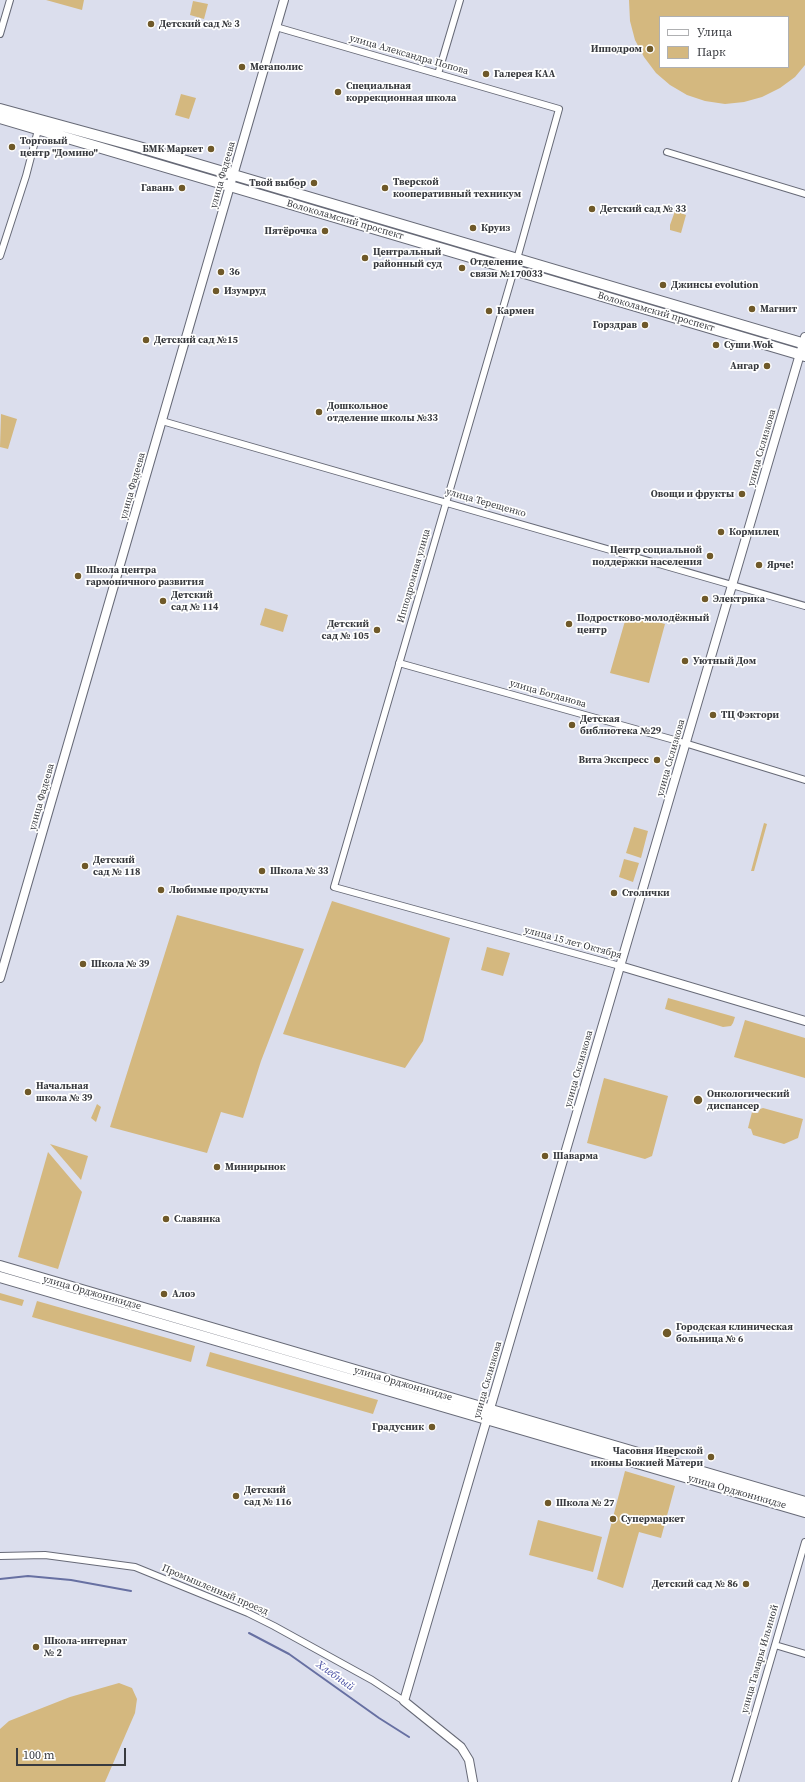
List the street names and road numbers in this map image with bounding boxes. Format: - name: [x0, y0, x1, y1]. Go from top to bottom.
- street label: улица Александра Попова: [348, 32, 470, 78]
- street label: улица Фадеева: [208, 140, 238, 210]
- street label: Волоколамский проспект: [285, 197, 405, 243]
- street label: Волоколамский проспект: [596, 289, 716, 335]
- street label: улица Склизкова: [745, 408, 779, 488]
- street label: улица Фадеева: [118, 451, 148, 521]
- street label: улица Терещенко: [445, 486, 527, 520]
- street label: Ипподромная улица: [395, 528, 433, 624]
- street label: улица Богданова: [508, 677, 588, 711]
- street label: улица Склизкова: [654, 718, 688, 798]
- street label: улица Фадеева: [27, 762, 57, 832]
- street label: улица 15 лет Октября: [523, 924, 623, 962]
- street label: улица Склизкова: [562, 1029, 596, 1109]
- street label: улица Орджоникидзе: [42, 1273, 142, 1313]
- street label: улица Склизкова: [471, 1340, 505, 1420]
- street label: улица Орджоникидзе: [353, 1364, 453, 1404]
- street label: улица Орджоникидзе: [687, 1472, 787, 1512]
- street label: Промышленный проезд: [160, 1562, 270, 1618]
- street label: улица Тамары Ильиной: [739, 1603, 781, 1715]

